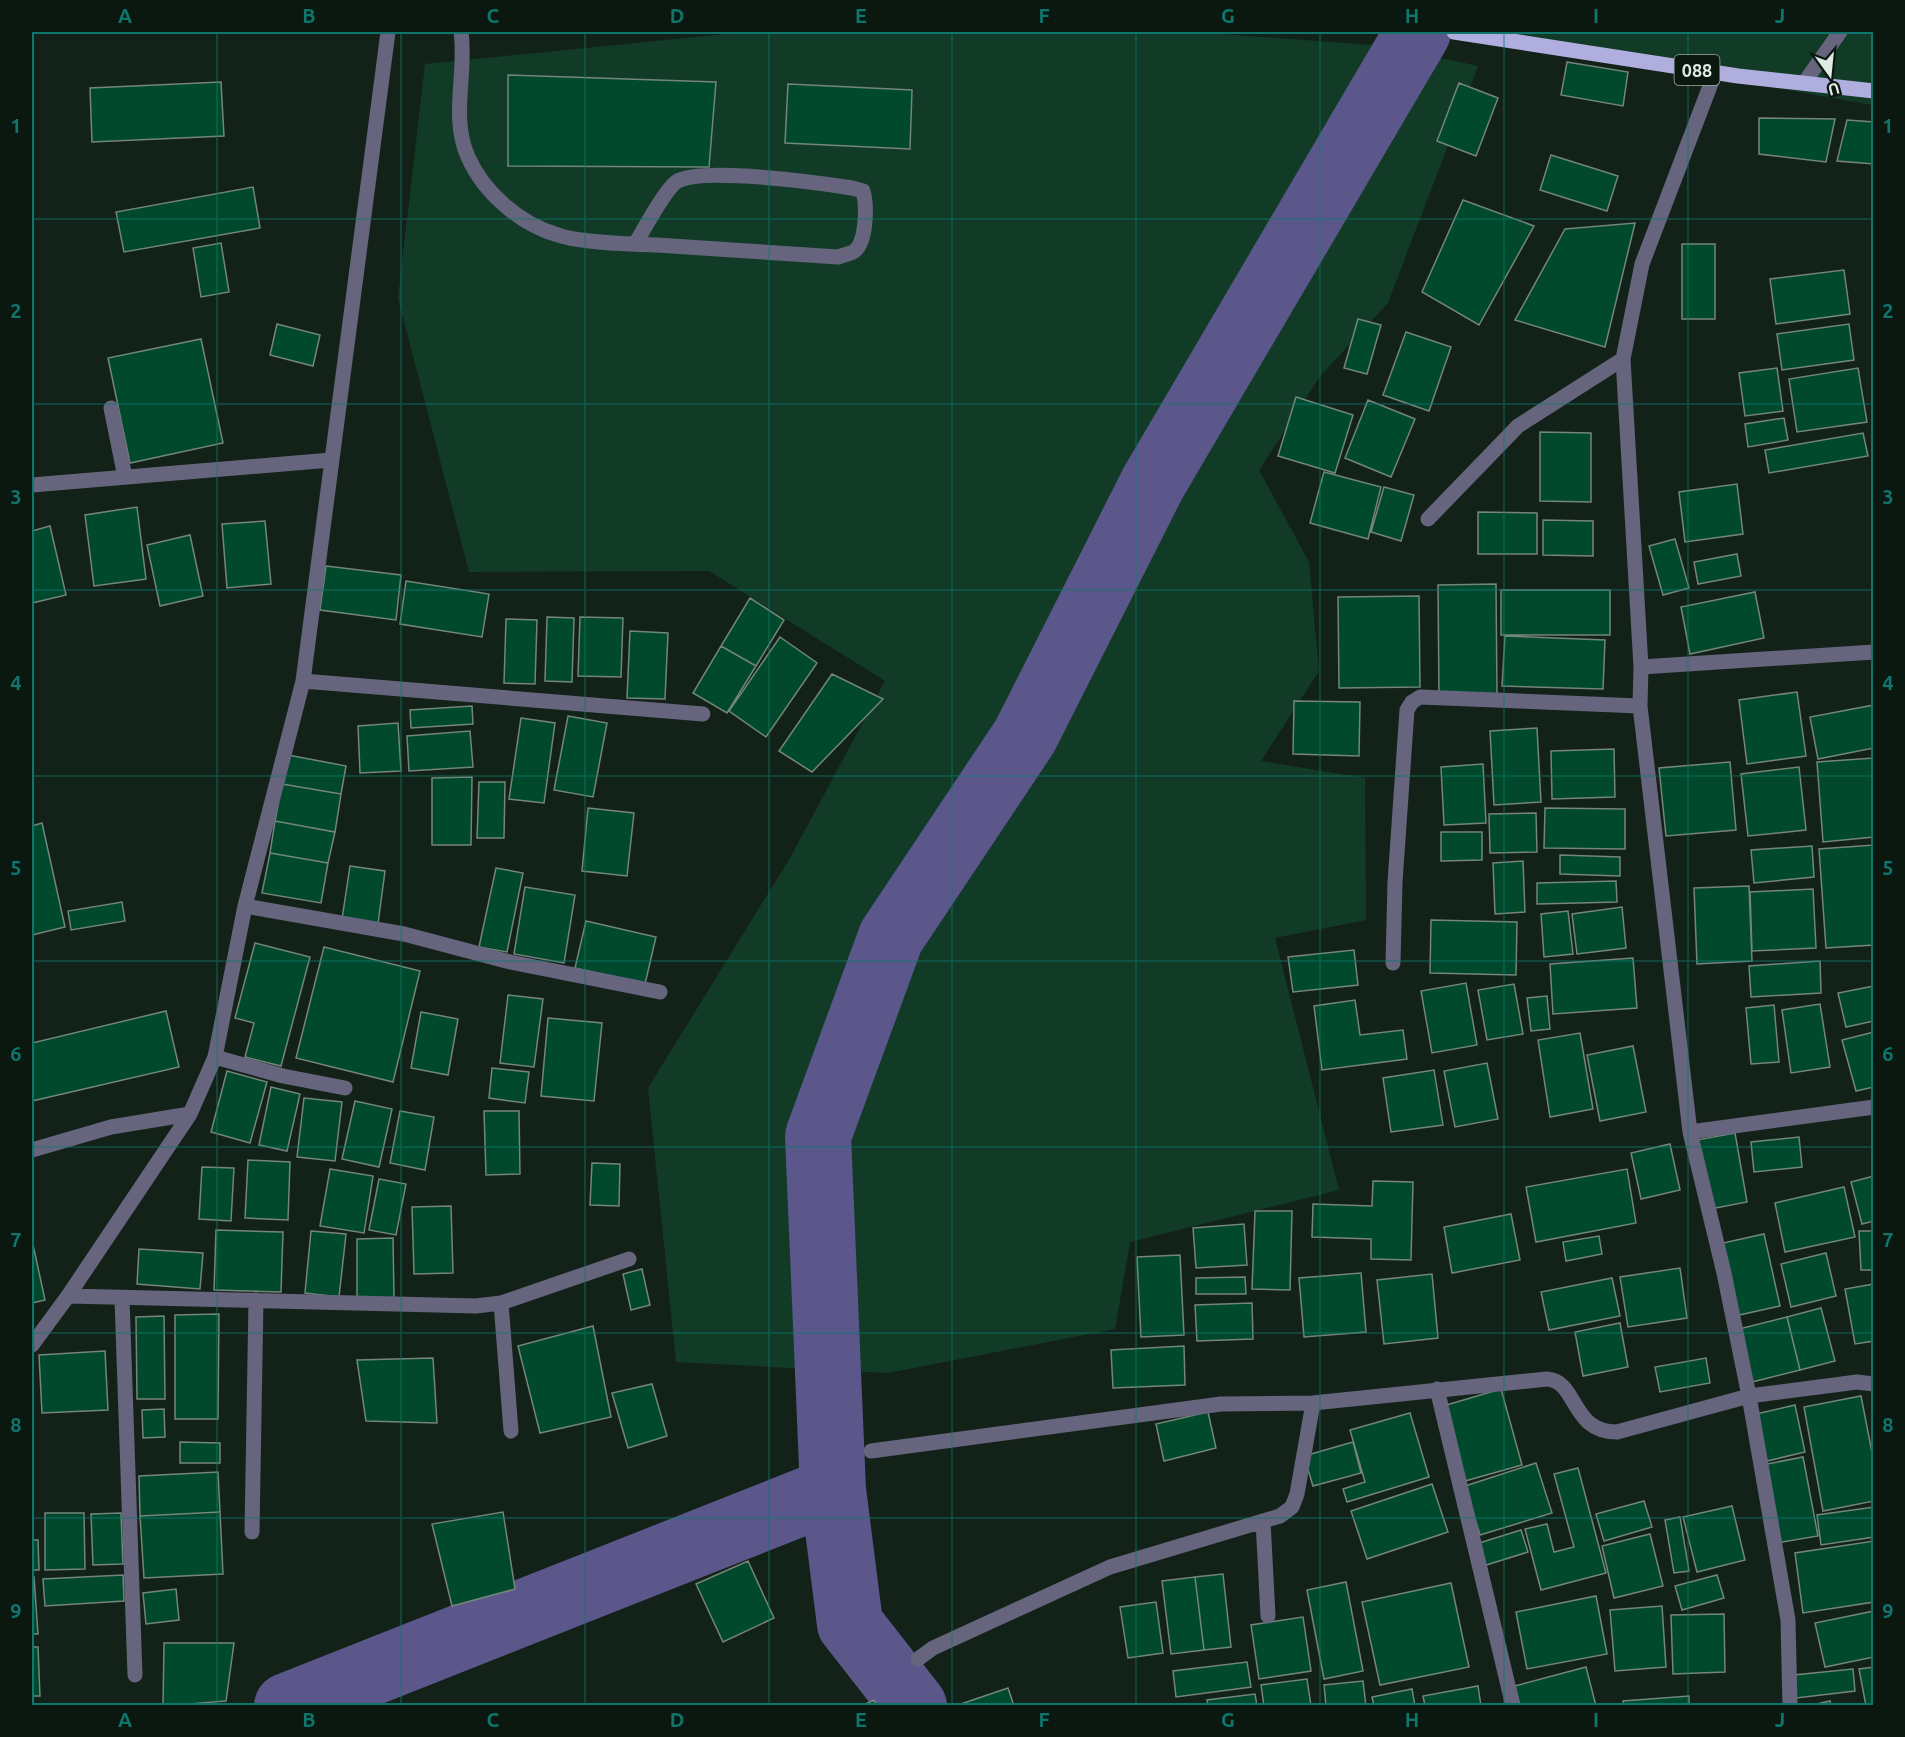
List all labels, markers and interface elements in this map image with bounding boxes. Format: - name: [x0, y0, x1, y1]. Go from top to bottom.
- text: A: [118, 4, 132, 27]
- text: B: [302, 4, 316, 27]
- text: C: [487, 4, 500, 27]
- text: D: [670, 4, 684, 27]
- text: E: [855, 4, 867, 27]
- text: F: [1038, 4, 1050, 27]
- text: G: [1221, 4, 1235, 27]
- text: H: [1405, 4, 1419, 27]
- text: I: [1593, 4, 1599, 27]
- text: J: [1775, 4, 1785, 27]
- north arrow: [1800, 45, 1860, 105]
- road number: 088: [1674, 55, 1720, 85]
- text: U: [1826, 79, 1842, 100]
- text: 1: [10, 114, 22, 137]
- text: 1: [1882, 114, 1894, 137]
- text: 2: [10, 299, 22, 322]
- text: 2: [1882, 299, 1894, 322]
- text: 3: [10, 485, 22, 508]
- text: 3: [1882, 485, 1894, 508]
- text: 4: [10, 671, 22, 694]
- text: 4: [1882, 671, 1894, 694]
- text: 5: [10, 856, 22, 879]
- text: 5: [1882, 856, 1894, 879]
- text: 6: [10, 1042, 22, 1065]
- text: 6: [1882, 1042, 1894, 1065]
- text: 7: [10, 1228, 22, 1251]
- text: 7: [1882, 1228, 1894, 1251]
- text: 8: [10, 1413, 22, 1436]
- text: 8: [1882, 1413, 1894, 1436]
- text: 9: [10, 1599, 22, 1622]
- text: 9: [1882, 1599, 1894, 1622]
- text: A: [118, 1708, 132, 1731]
- text: B: [302, 1708, 316, 1731]
- text: C: [487, 1708, 500, 1731]
- text: D: [670, 1708, 684, 1731]
- text: E: [855, 1708, 867, 1731]
- text: F: [1038, 1708, 1050, 1731]
- text: G: [1221, 1708, 1235, 1731]
- text: H: [1405, 1708, 1419, 1731]
- text: I: [1593, 1708, 1599, 1731]
- text: J: [1775, 1708, 1785, 1731]

